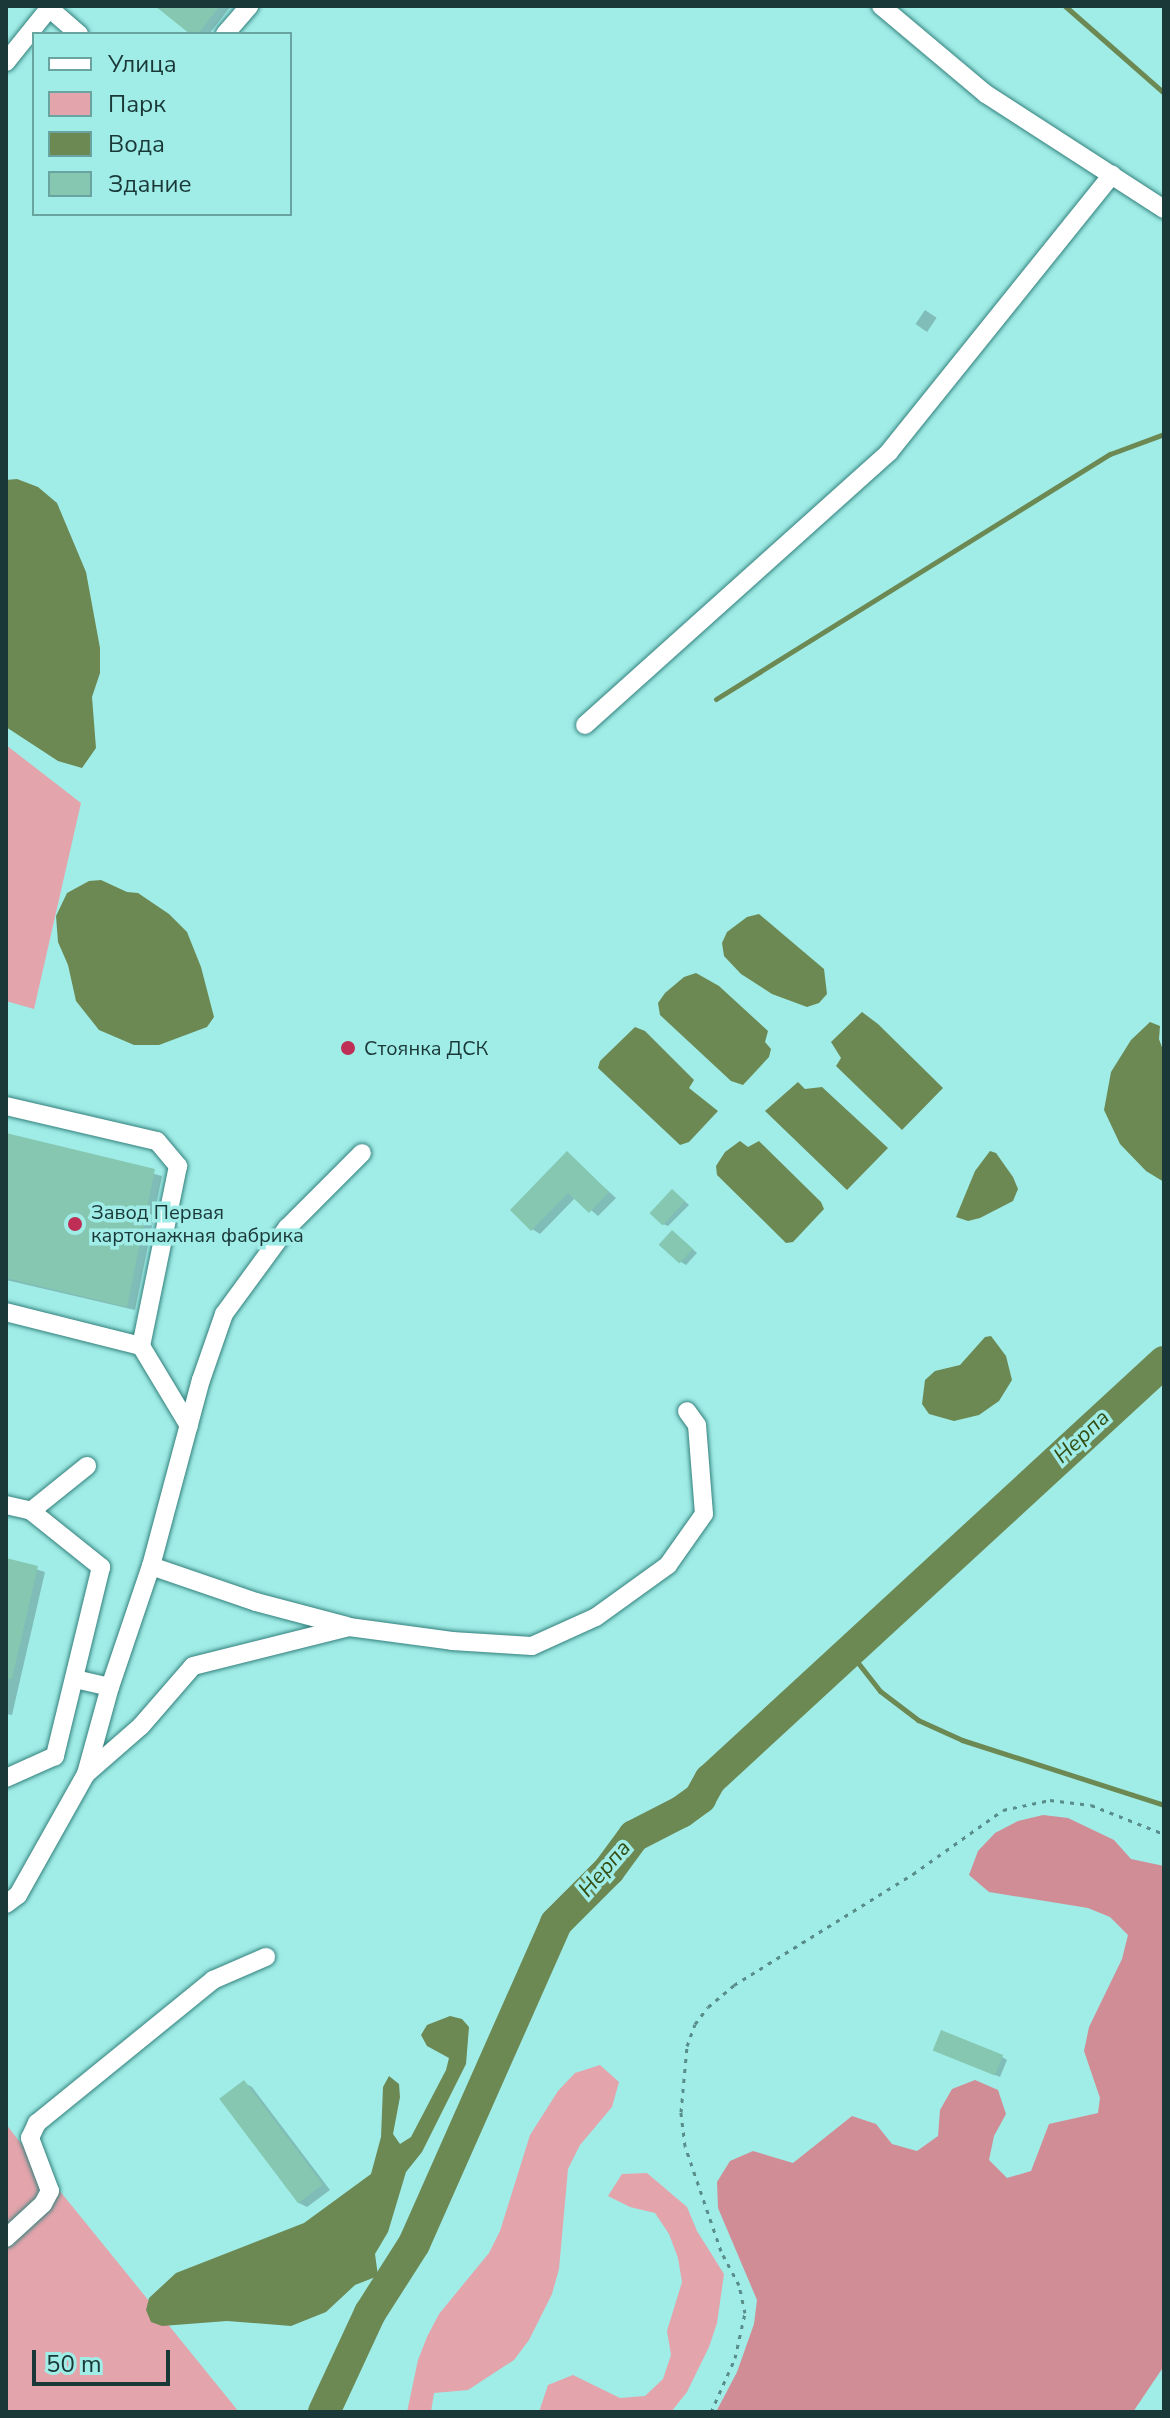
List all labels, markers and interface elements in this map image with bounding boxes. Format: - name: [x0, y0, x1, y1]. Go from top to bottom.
- legend: [32, 32, 292, 216]
- text: Улица: [108, 48, 177, 80]
- text: Парк: [108, 88, 166, 120]
- text: Вода: [108, 128, 165, 160]
- text: Здание: [108, 168, 192, 200]
- place label: Стоянка ДСК: [364, 1036, 488, 1060]
- marker: Стоянка ДСК: [339, 1039, 357, 1057]
- place label: Завод Первая картонажная фабрика: [91, 1200, 304, 1247]
- marker: Завод Первая картонажная фабрика: [66, 1215, 84, 1233]
- water label: Нерпа: [1049, 1405, 1115, 1469]
- water label: Нерпа: [573, 1835, 637, 1903]
- scale bar: [36, 2334, 174, 2384]
- text: 50 m: [46, 2348, 102, 2380]

